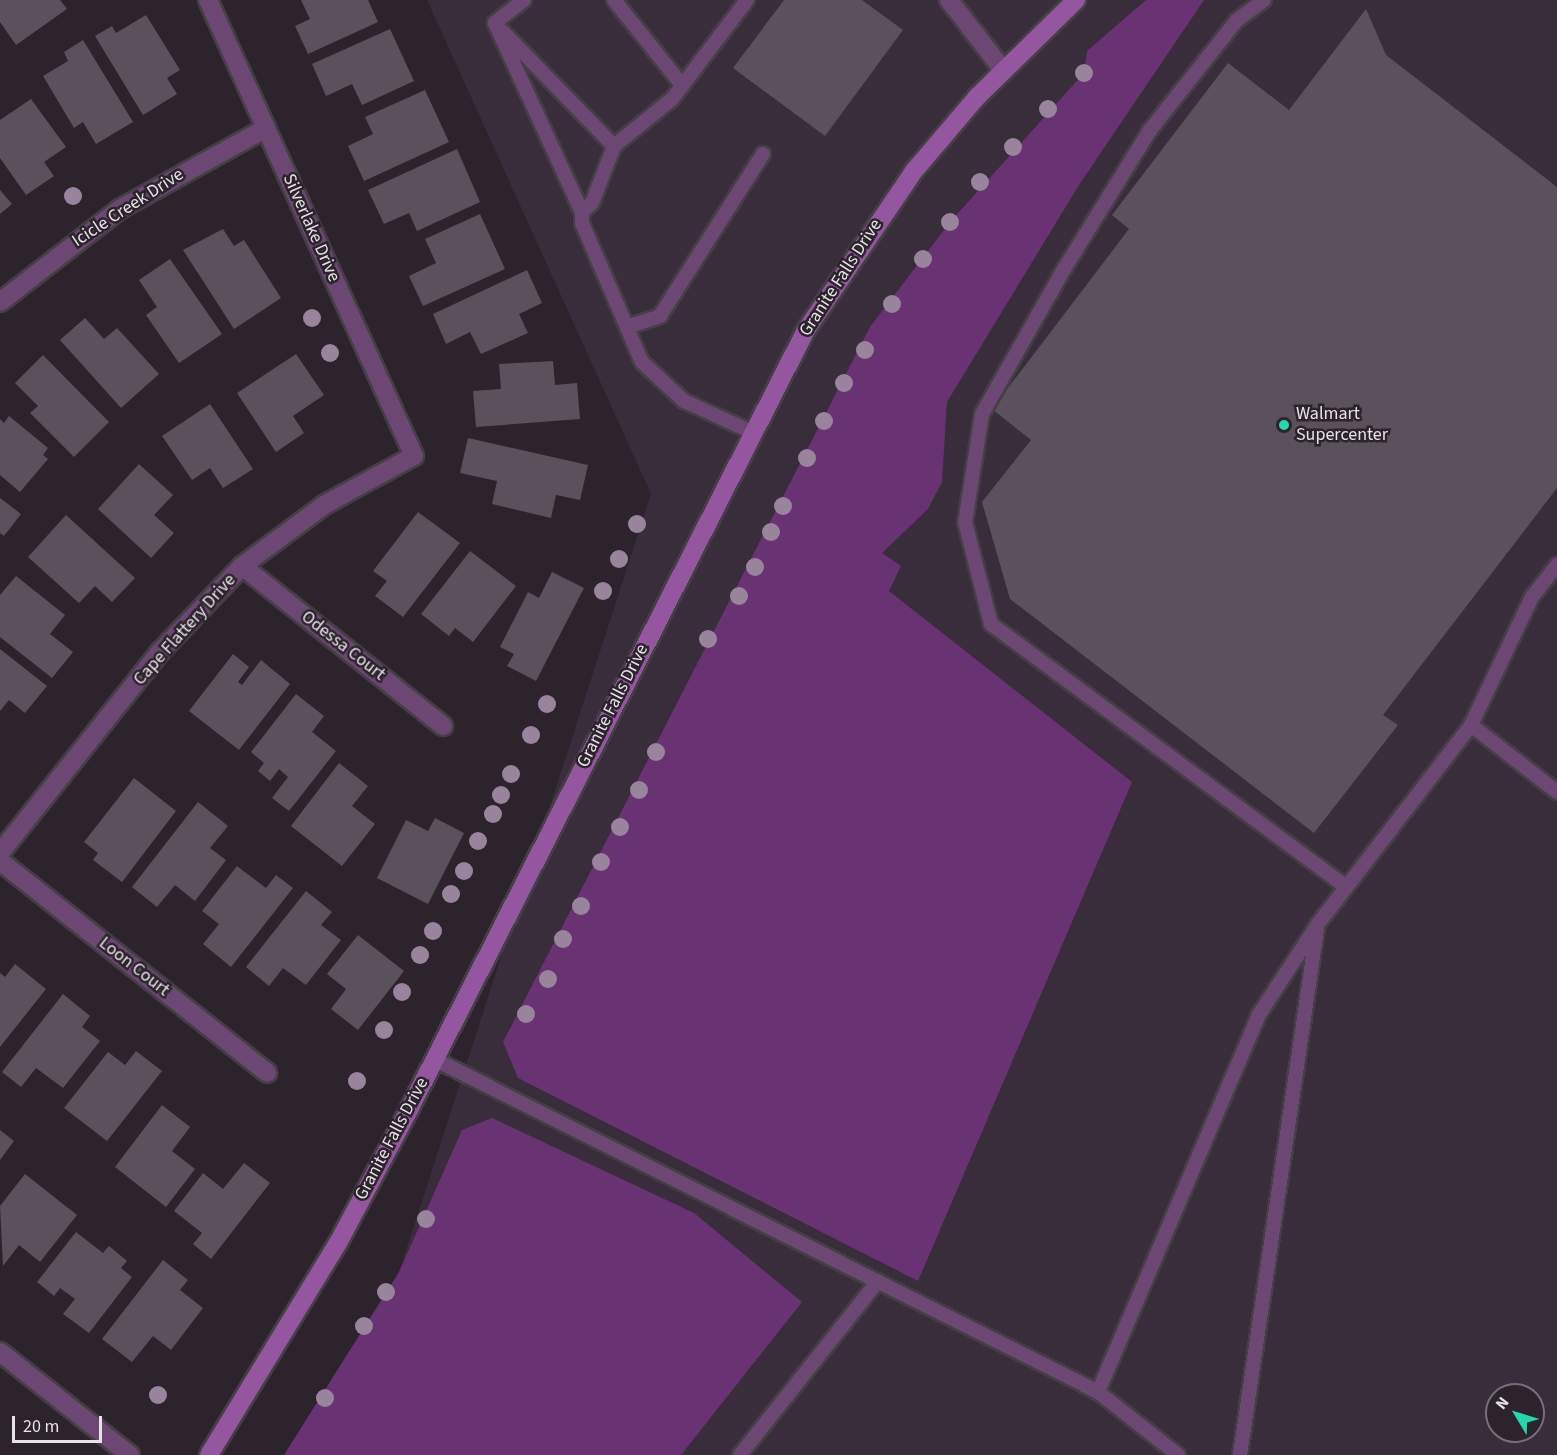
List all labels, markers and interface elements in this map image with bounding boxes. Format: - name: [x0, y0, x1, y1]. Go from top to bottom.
- street label: Icicle Creek Drive: [68, 164, 188, 252]
- street label: Silverlake Drive: [278, 171, 344, 285]
- street label: Granite Falls Drive: [795, 215, 887, 341]
- place label: Walmart Supercenter: [1296, 404, 1388, 446]
- marker: Walmart Supercenter: [1277, 418, 1291, 432]
- street label: Cape Flattery Drive: [129, 570, 241, 690]
- street label: Odessa Court: [297, 606, 389, 686]
- street label: Granite Falls Drive: [573, 641, 653, 771]
- street label: Loon Court: [94, 933, 174, 1001]
- street label: Granite Falls Drive: [351, 1074, 433, 1204]
- north arrow: [1485, 1383, 1545, 1443]
- text: N: [1490, 1392, 1514, 1414]
- scale bar: [15, 1404, 105, 1442]
- text: 20 m: [23, 1414, 59, 1439]

